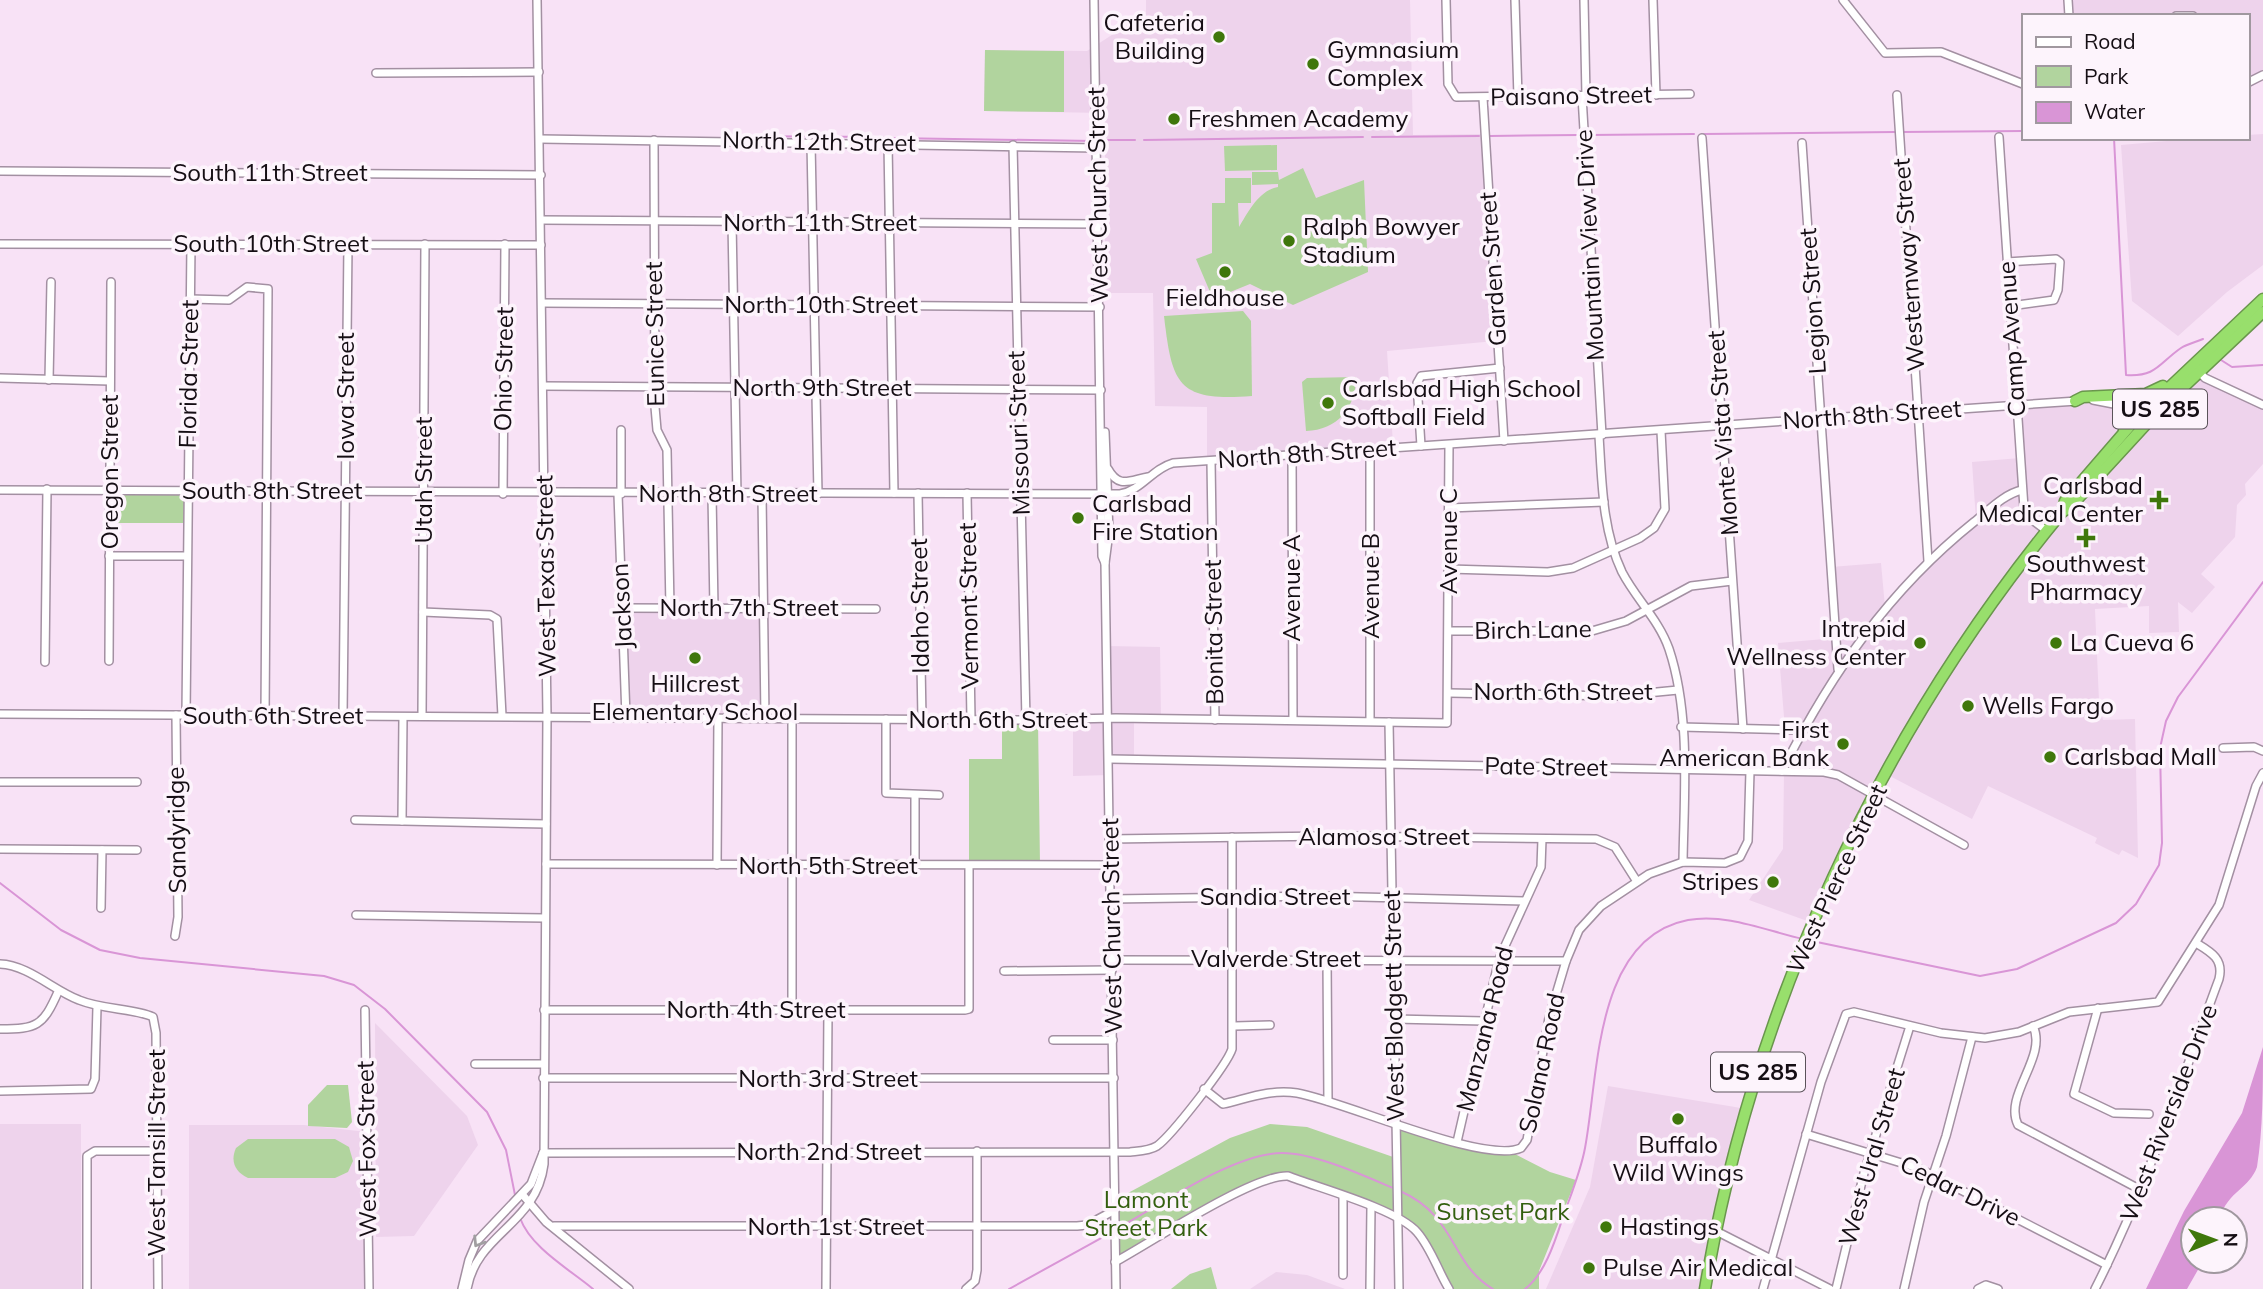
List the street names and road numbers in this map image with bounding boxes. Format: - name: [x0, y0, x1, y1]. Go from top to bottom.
- street label: Paisano Street: [1490, 79, 1652, 111]
- street label: West Church Street: [1080, 87, 1114, 303]
- street label: North 12th Street: [722, 124, 916, 158]
- street label: Mountain View Drive: [1568, 129, 1610, 361]
- street label: South 11th Street: [172, 157, 368, 187]
- street label: Westernway Street: [1886, 157, 1930, 373]
- street label: Garden Street: [1472, 191, 1512, 347]
- street label: North 11th Street: [723, 207, 917, 237]
- street label: Legion Street: [1792, 227, 1832, 375]
- street label: South 10th Street: [173, 228, 369, 258]
- street label: Camp Avenue: [1991, 260, 2031, 418]
- street label: Eunice Street: [638, 261, 670, 407]
- street label: North 10th Street: [724, 289, 918, 319]
- street label: Florida Street: [172, 299, 204, 449]
- street label: Ohio Street: [487, 306, 519, 432]
- street label: Monte Vista Street: [1700, 329, 1744, 537]
- street label: Iowa Street: [330, 332, 360, 460]
- street label: Missouri Street: [1000, 350, 1036, 516]
- street label: North 9th Street: [732, 372, 912, 402]
- road number: US 285: [2113, 390, 2207, 428]
- street label: North 8th Street: [1782, 393, 1962, 435]
- street label: Oregon Street: [94, 394, 124, 550]
- street label: Utah Street: [408, 416, 438, 544]
- street label: North 8th Street: [1217, 432, 1397, 474]
- street label: South 8th Street: [182, 475, 362, 505]
- street label: West Texas Street: [528, 475, 562, 677]
- street label: North 8th Street: [638, 478, 818, 508]
- street label: Avenue C: [1433, 488, 1463, 594]
- street label: Vermont Street: [952, 522, 984, 690]
- street label: Avenue B: [1355, 533, 1385, 639]
- street label: Avenue A: [1276, 534, 1306, 642]
- street label: Idaho Street: [903, 538, 935, 674]
- street label: Bonita Street: [1197, 559, 1229, 705]
- street label: Jackson: [604, 562, 638, 650]
- street label: North 7th Street: [659, 592, 839, 622]
- street label: Birch Lane: [1474, 613, 1592, 645]
- street label: North 6th Street: [1473, 676, 1653, 706]
- street label: South 6th Street: [183, 700, 363, 730]
- street label: North 6th Street: [908, 704, 1088, 734]
- street label: Pate Street: [1484, 750, 1608, 782]
- street label: Sandyridge: [160, 766, 192, 894]
- street label: West Pierce Street: [1779, 779, 1893, 978]
- street label: West Church Street: [1094, 818, 1128, 1034]
- street label: Alamosa Street: [1298, 821, 1470, 851]
- street label: North 5th Street: [738, 850, 918, 880]
- street label: Sandia Street: [1200, 881, 1350, 911]
- street label: West Blodgett Street: [1376, 890, 1410, 1122]
- street label: Valverde Street: [1191, 943, 1361, 973]
- street label: Manzana Road: [1449, 943, 1519, 1115]
- street label: Solana Road: [1512, 990, 1570, 1136]
- street label: North 4th Street: [666, 994, 846, 1024]
- street label: West Riverside Drive: [2113, 1000, 2223, 1226]
- street label: West Tansill Street: [141, 1049, 171, 1257]
- road number: US 285: [1711, 1052, 1805, 1092]
- street label: West Fox Street: [349, 1060, 383, 1238]
- street label: North 3rd Street: [738, 1063, 918, 1093]
- street label: West Ural Street: [1831, 1064, 1911, 1249]
- street label: North 2nd Street: [736, 1136, 922, 1166]
- street label: Cedar Drive: [1895, 1148, 2026, 1232]
- street label: North 1st Street: [748, 1211, 924, 1241]

